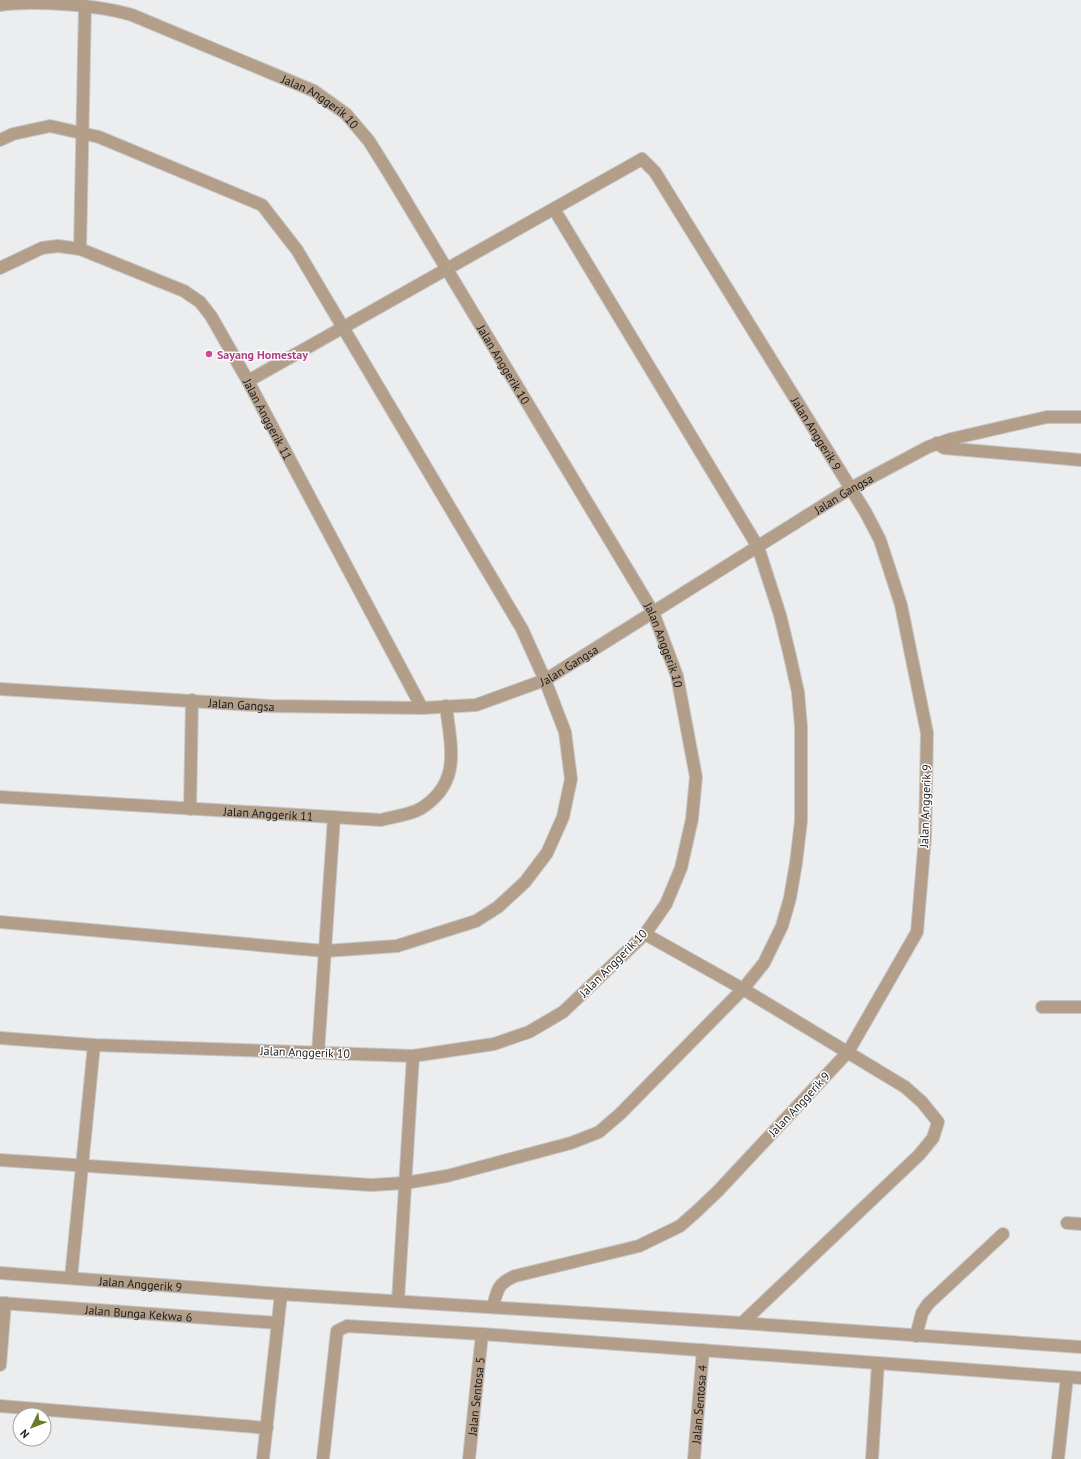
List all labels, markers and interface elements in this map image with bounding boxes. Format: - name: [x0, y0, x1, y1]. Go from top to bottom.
- street label: Jalan Anggerik 10: [279, 70, 363, 132]
- street label: Jalan Anggerik 10: [474, 321, 534, 407]
- place label: Sayang Homestay: [217, 347, 308, 362]
- marker: Sayang Homestay: [204, 349, 214, 359]
- street label: Jalan Anggerik 11: [240, 375, 296, 462]
- street label: Jalan Anggerik 9: [788, 393, 845, 473]
- street label: Jalan Gangsa: [810, 470, 876, 517]
- street label: Jalan Anggerik 10: [641, 599, 687, 689]
- street label: Jalan Gangsa: [537, 641, 601, 689]
- street label: Jalan Gangsa: [207, 695, 275, 714]
- street label: Jalan Anggerik 9: [916, 764, 934, 849]
- street label: Jalan Anggerik 11: [222, 803, 314, 823]
- street label: Jalan Anggerik 10: [575, 926, 650, 1001]
- street label: Jalan Anggerik 10: [259, 1043, 351, 1061]
- street label: Jalan Anggerik 9: [764, 1068, 833, 1140]
- street label: Jalan Anggerik 9: [97, 1273, 183, 1294]
- street label: Jalan Bunga Kekwa 6: [83, 1302, 193, 1324]
- street label: Jalan Sentosa 5: [464, 1356, 487, 1437]
- street label: Jalan Sentosa 4: [688, 1364, 709, 1445]
- north arrow: [12, 1407, 52, 1447]
- text: N: [17, 1426, 32, 1441]

